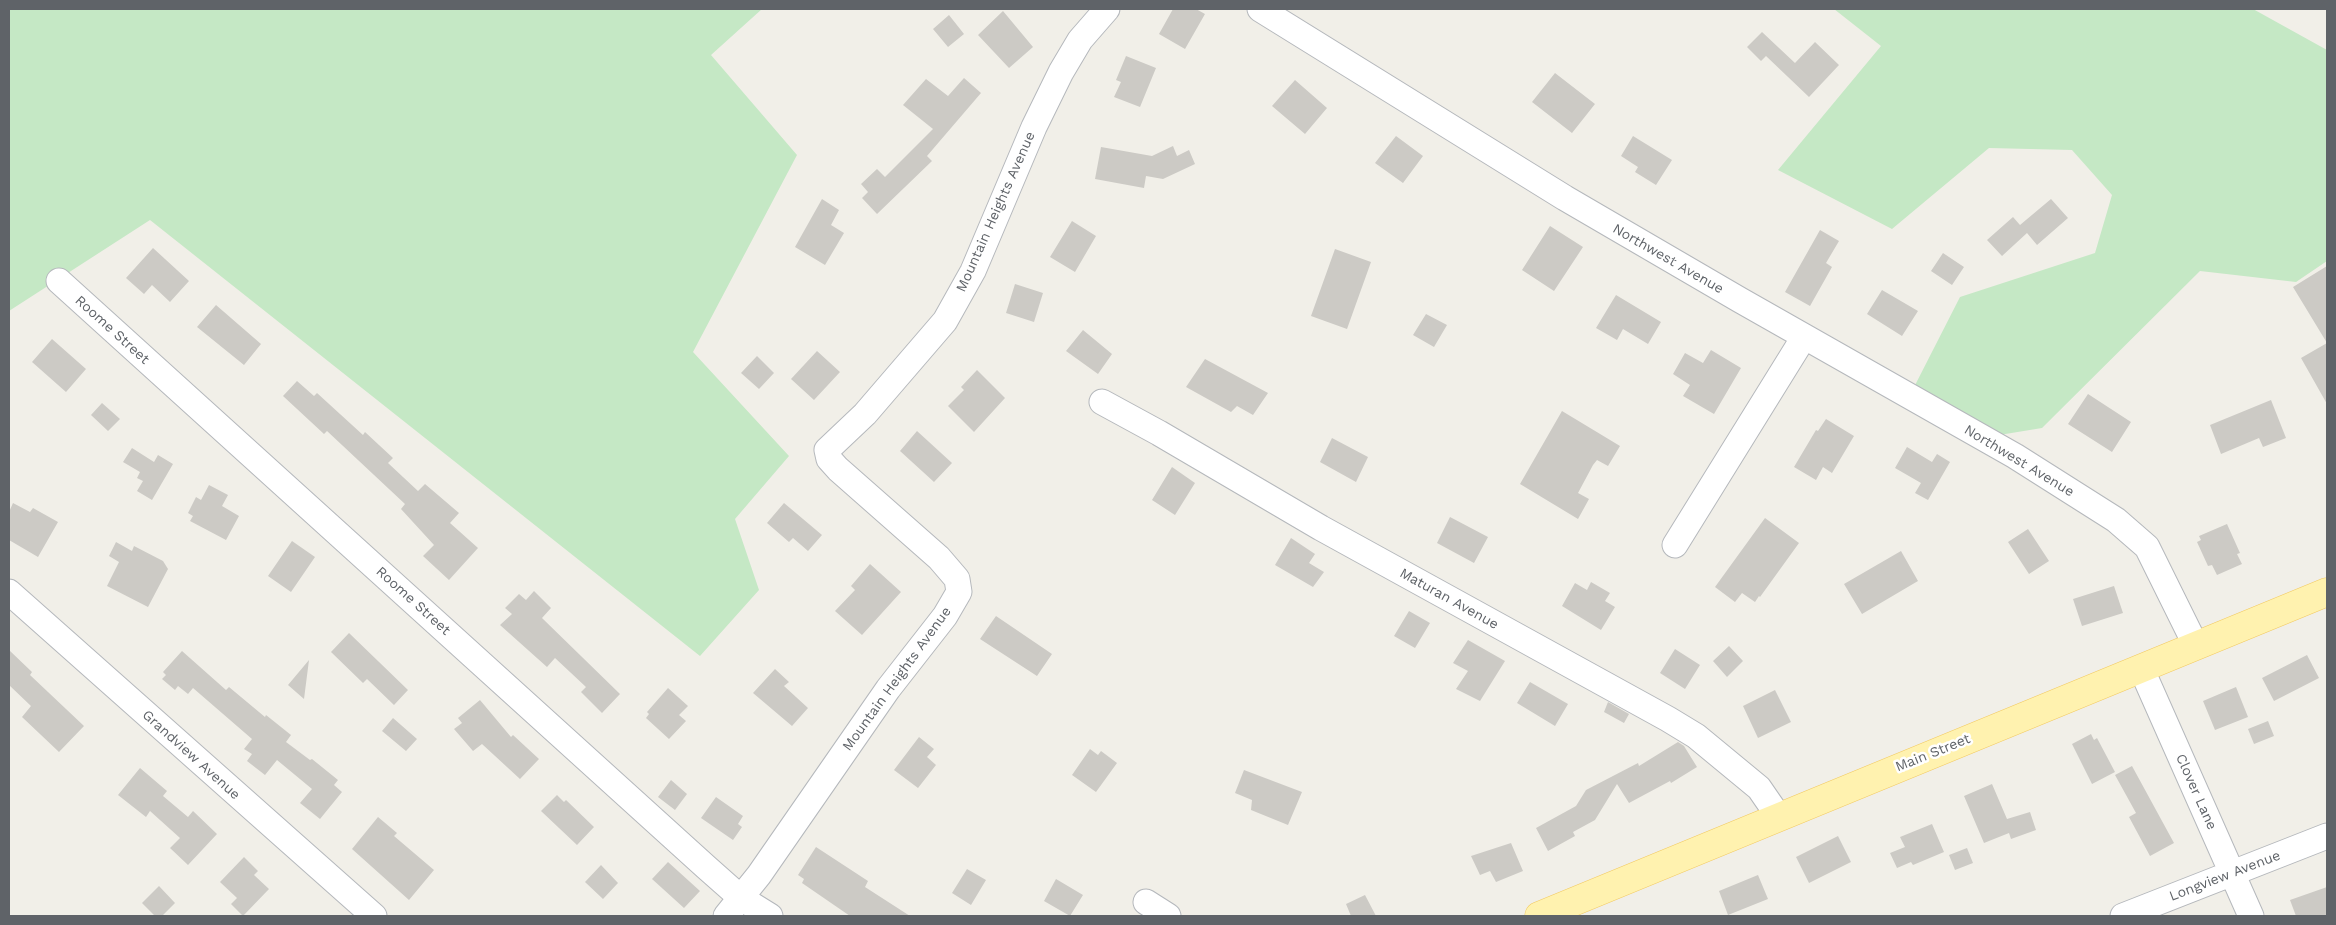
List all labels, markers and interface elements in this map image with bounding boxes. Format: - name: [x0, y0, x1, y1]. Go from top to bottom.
- street label: Mountain Heights Avenue: [953, 129, 1039, 295]
- street label: Northwest Avenue: [1610, 220, 1726, 298]
- street label: Roome Street: [71, 292, 153, 368]
- street label: Northwest Avenue: [1961, 422, 2077, 500]
- street label: Roome Street: [372, 563, 454, 639]
- street label: Maturan Avenue: [1397, 565, 1501, 633]
- street label: Mountain Heights Avenue: [839, 604, 955, 754]
- street label: Grandview Avenue: [139, 707, 243, 803]
- street label: Main Street: [1893, 730, 1973, 776]
- street label: Clover Lane: [2172, 752, 2220, 832]
- street label: Longview Avenue: [2167, 847, 2283, 905]

